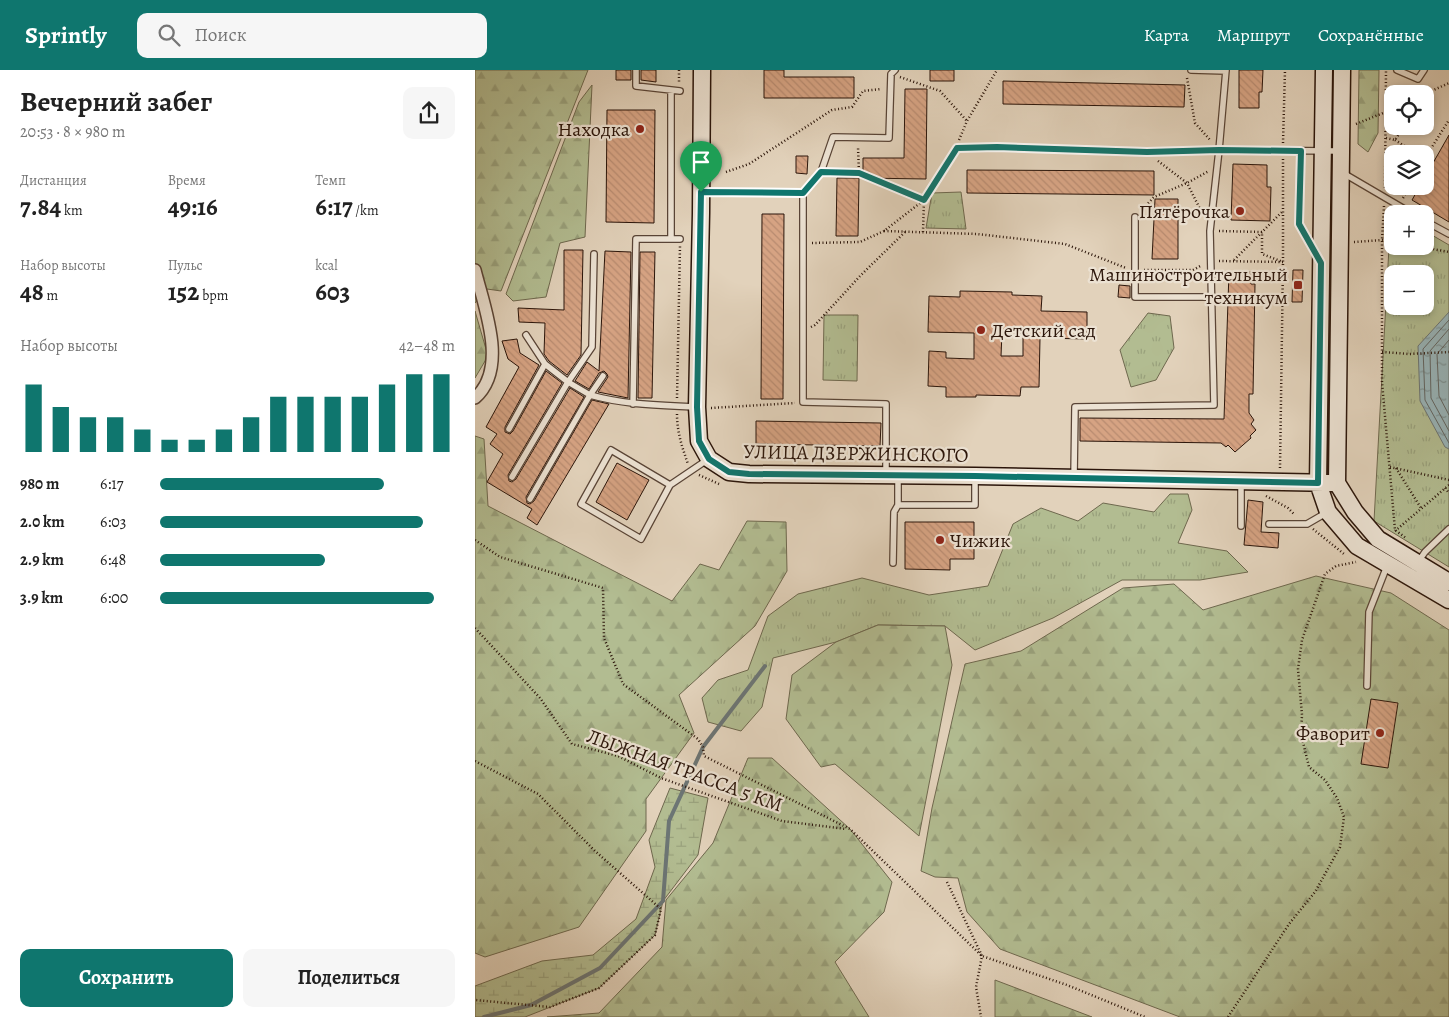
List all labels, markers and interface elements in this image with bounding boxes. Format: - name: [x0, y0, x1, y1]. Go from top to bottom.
- search box: [137, 13, 487, 58]
- text: Sprintly: [25, 19, 107, 51]
- icon: search: [155, 21, 183, 49]
- text: Поиск: [195, 22, 247, 48]
- text: Карта: [1144, 23, 1189, 47]
- text: Маршрут: [1217, 23, 1290, 47]
- text: Сохранённые: [1318, 23, 1424, 47]
- text: Вечерний забег: [20, 83, 212, 121]
- map controls: [1384, 85, 1434, 315]
- button: locate: [1384, 85, 1434, 135]
- button: share: [403, 87, 455, 139]
- place label: Находка: [558, 116, 631, 143]
- text: 20:53 · 8 × 980 m: [20, 121, 125, 143]
- marker: Находка: [634, 123, 646, 135]
- pin: [680, 141, 722, 192]
- button: layers: [1384, 145, 1434, 195]
- icon: arrive: [687, 148, 715, 176]
- text: Дистанция: [20, 171, 87, 190]
- text: Время: [168, 171, 206, 190]
- text: Темп: [315, 171, 346, 190]
- text: 7.84: [20, 190, 61, 224]
- text: 49:16: [168, 190, 218, 224]
- text: 6:17: [315, 190, 353, 224]
- place label: Пятёрочка: [1139, 198, 1231, 225]
- text: km: [61, 201, 83, 220]
- text: /km: [353, 201, 379, 220]
- marker: Пятёрочка: [1234, 205, 1246, 217]
- button: +: [1384, 205, 1434, 255]
- text: Набор высоты: [20, 256, 106, 275]
- text: Пульс: [168, 256, 203, 275]
- text: kcal: [315, 256, 338, 275]
- place label: Машиностроительный техникум: [1089, 261, 1288, 311]
- button: −: [1384, 265, 1434, 315]
- text: 48: [20, 275, 44, 309]
- text: 152: [168, 275, 199, 309]
- text: 603: [315, 275, 350, 309]
- marker: Машиностроительный техникум: [1292, 279, 1304, 291]
- text: m: [44, 286, 58, 305]
- text: bpm: [199, 286, 228, 305]
- place label: Детский сад: [991, 317, 1096, 344]
- marker: Детский сад: [975, 324, 987, 336]
- text: Набор высоты: [20, 335, 118, 357]
- text: 42–48 m: [399, 335, 455, 357]
- street label: УЛИЦА ДЗЕРЖИНСКОГО: [743, 438, 969, 469]
- text: 980 m: [20, 473, 59, 495]
- text: 6:17: [100, 473, 123, 495]
- text: 2.0 km: [20, 511, 65, 533]
- text: 6:03: [100, 511, 126, 533]
- place label: Чижик: [950, 527, 1011, 554]
- marker: Чижик: [934, 534, 946, 546]
- text: 2.9 km: [20, 549, 64, 571]
- text: 6:48: [100, 549, 126, 571]
- text: 3.9 km: [20, 587, 63, 609]
- text: 6:00: [100, 587, 128, 609]
- place label: Фаворит: [1296, 720, 1370, 747]
- street label: ЛЫЖНАЯ ТРАССА 5 КМ: [583, 722, 786, 818]
- marker: Фаворит: [1374, 727, 1386, 739]
- button: Сохранить: [20, 949, 233, 1007]
- button: Поделиться: [243, 949, 455, 1007]

